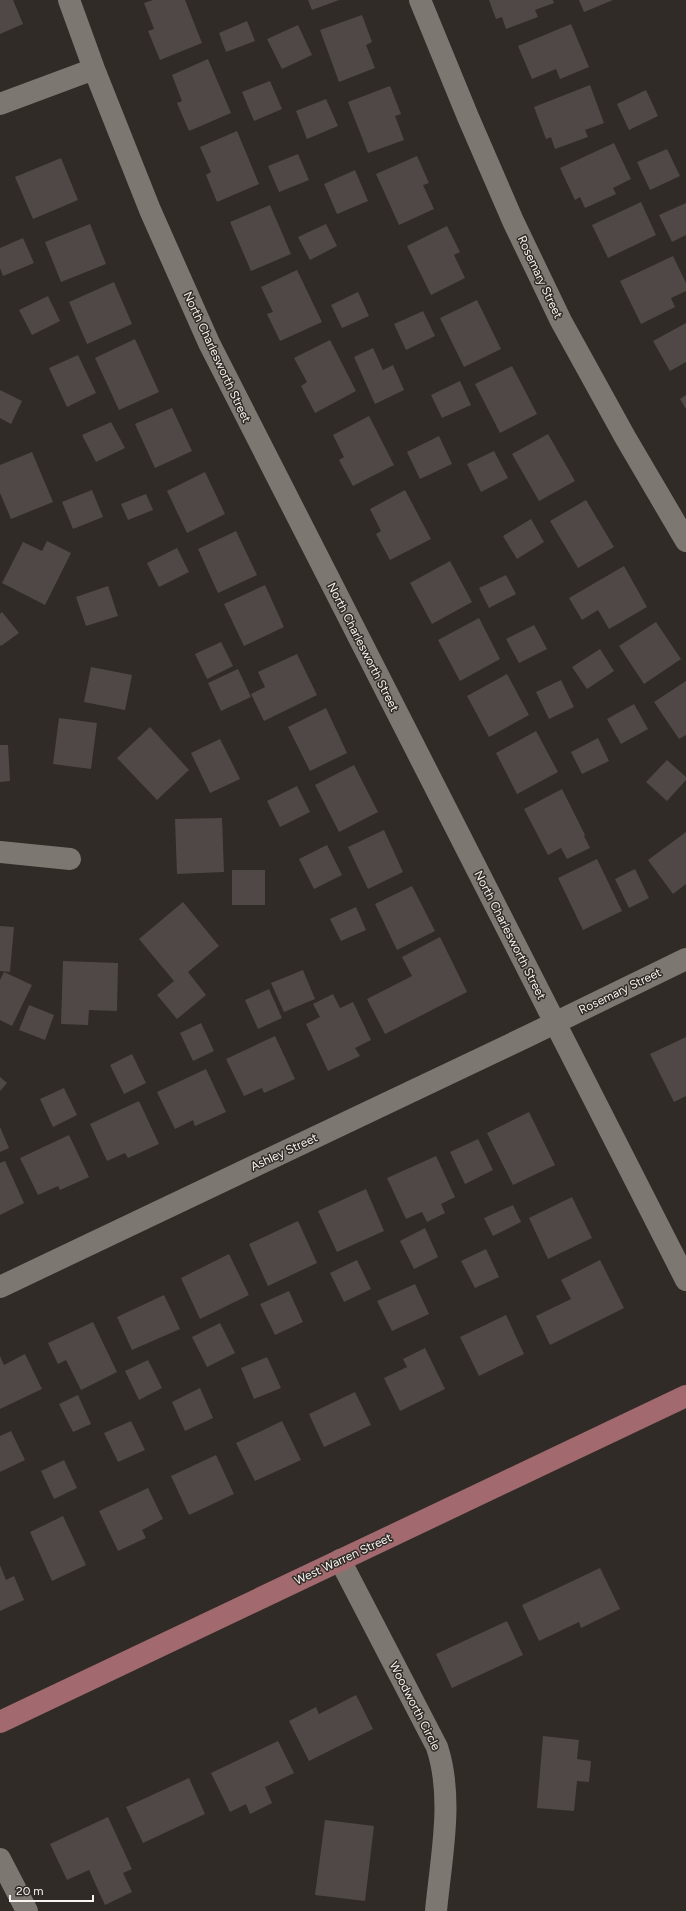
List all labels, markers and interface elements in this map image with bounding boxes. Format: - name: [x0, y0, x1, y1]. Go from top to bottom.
- street label: Rosemary Street: [515, 233, 566, 321]
- street label: North Charlesworth Street: [180, 289, 254, 425]
- street label: North Charlesworth Street: [324, 580, 402, 714]
- street label: North Charlesworth Street: [471, 868, 549, 1002]
- street label: Rosemary Street: [577, 965, 664, 1017]
- street label: Ashley Street: [248, 1130, 320, 1174]
- street label: West Warren Street: [292, 1530, 394, 1588]
- street label: Woodworth Circle: [387, 1659, 444, 1753]
- scale bar: [10, 1877, 93, 1903]
- text: 20 m: [16, 1884, 44, 1898]

